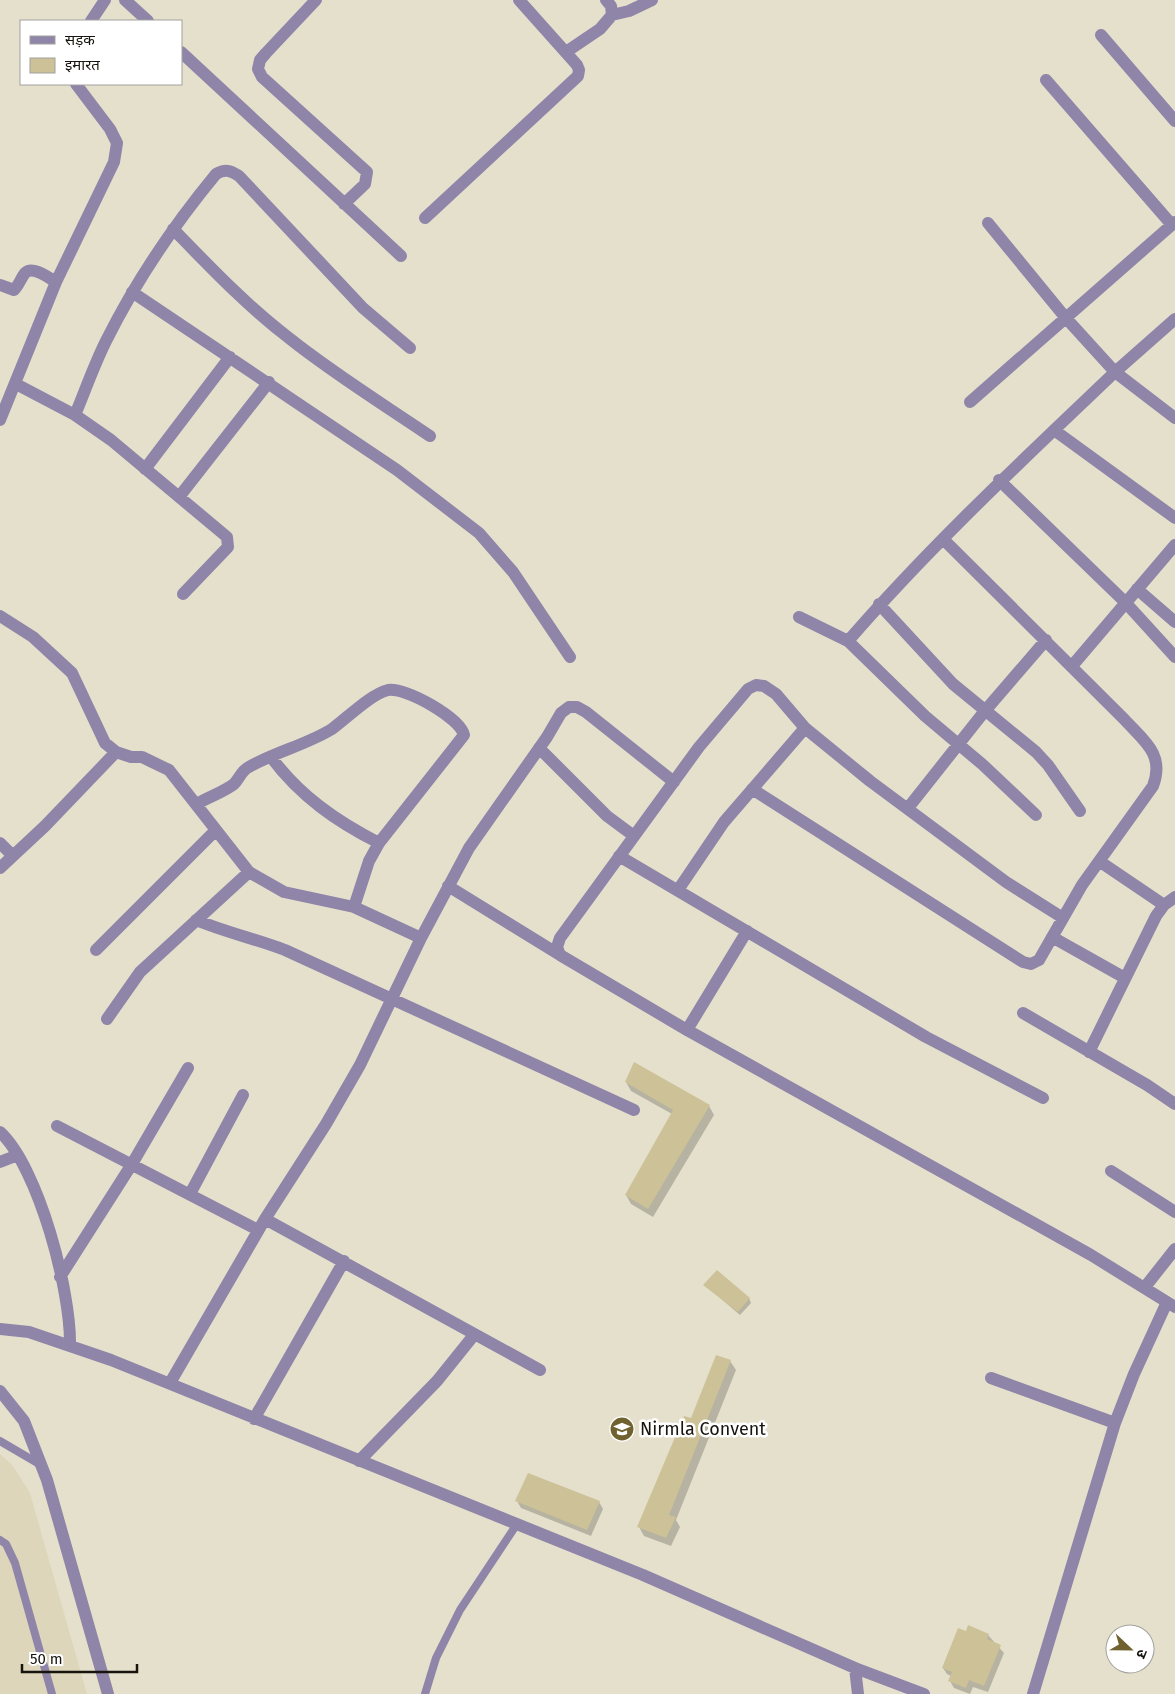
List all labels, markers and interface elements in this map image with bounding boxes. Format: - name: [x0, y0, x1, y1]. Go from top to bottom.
- legend: [20, 20, 182, 85]
- text: सड़क: [65, 31, 95, 49]
- text: इमारत: [65, 56, 100, 74]
- school or university icon: Nirmla Convent: [609, 1416, 635, 1442]
- place label: Nirmla Convent: [640, 1418, 766, 1440]
- north arrow: [1105, 1624, 1155, 1674]
- scale bar: [22, 1642, 138, 1674]
- text: उ: [1132, 1647, 1151, 1661]
- text: 50 m: [30, 1650, 63, 1668]

